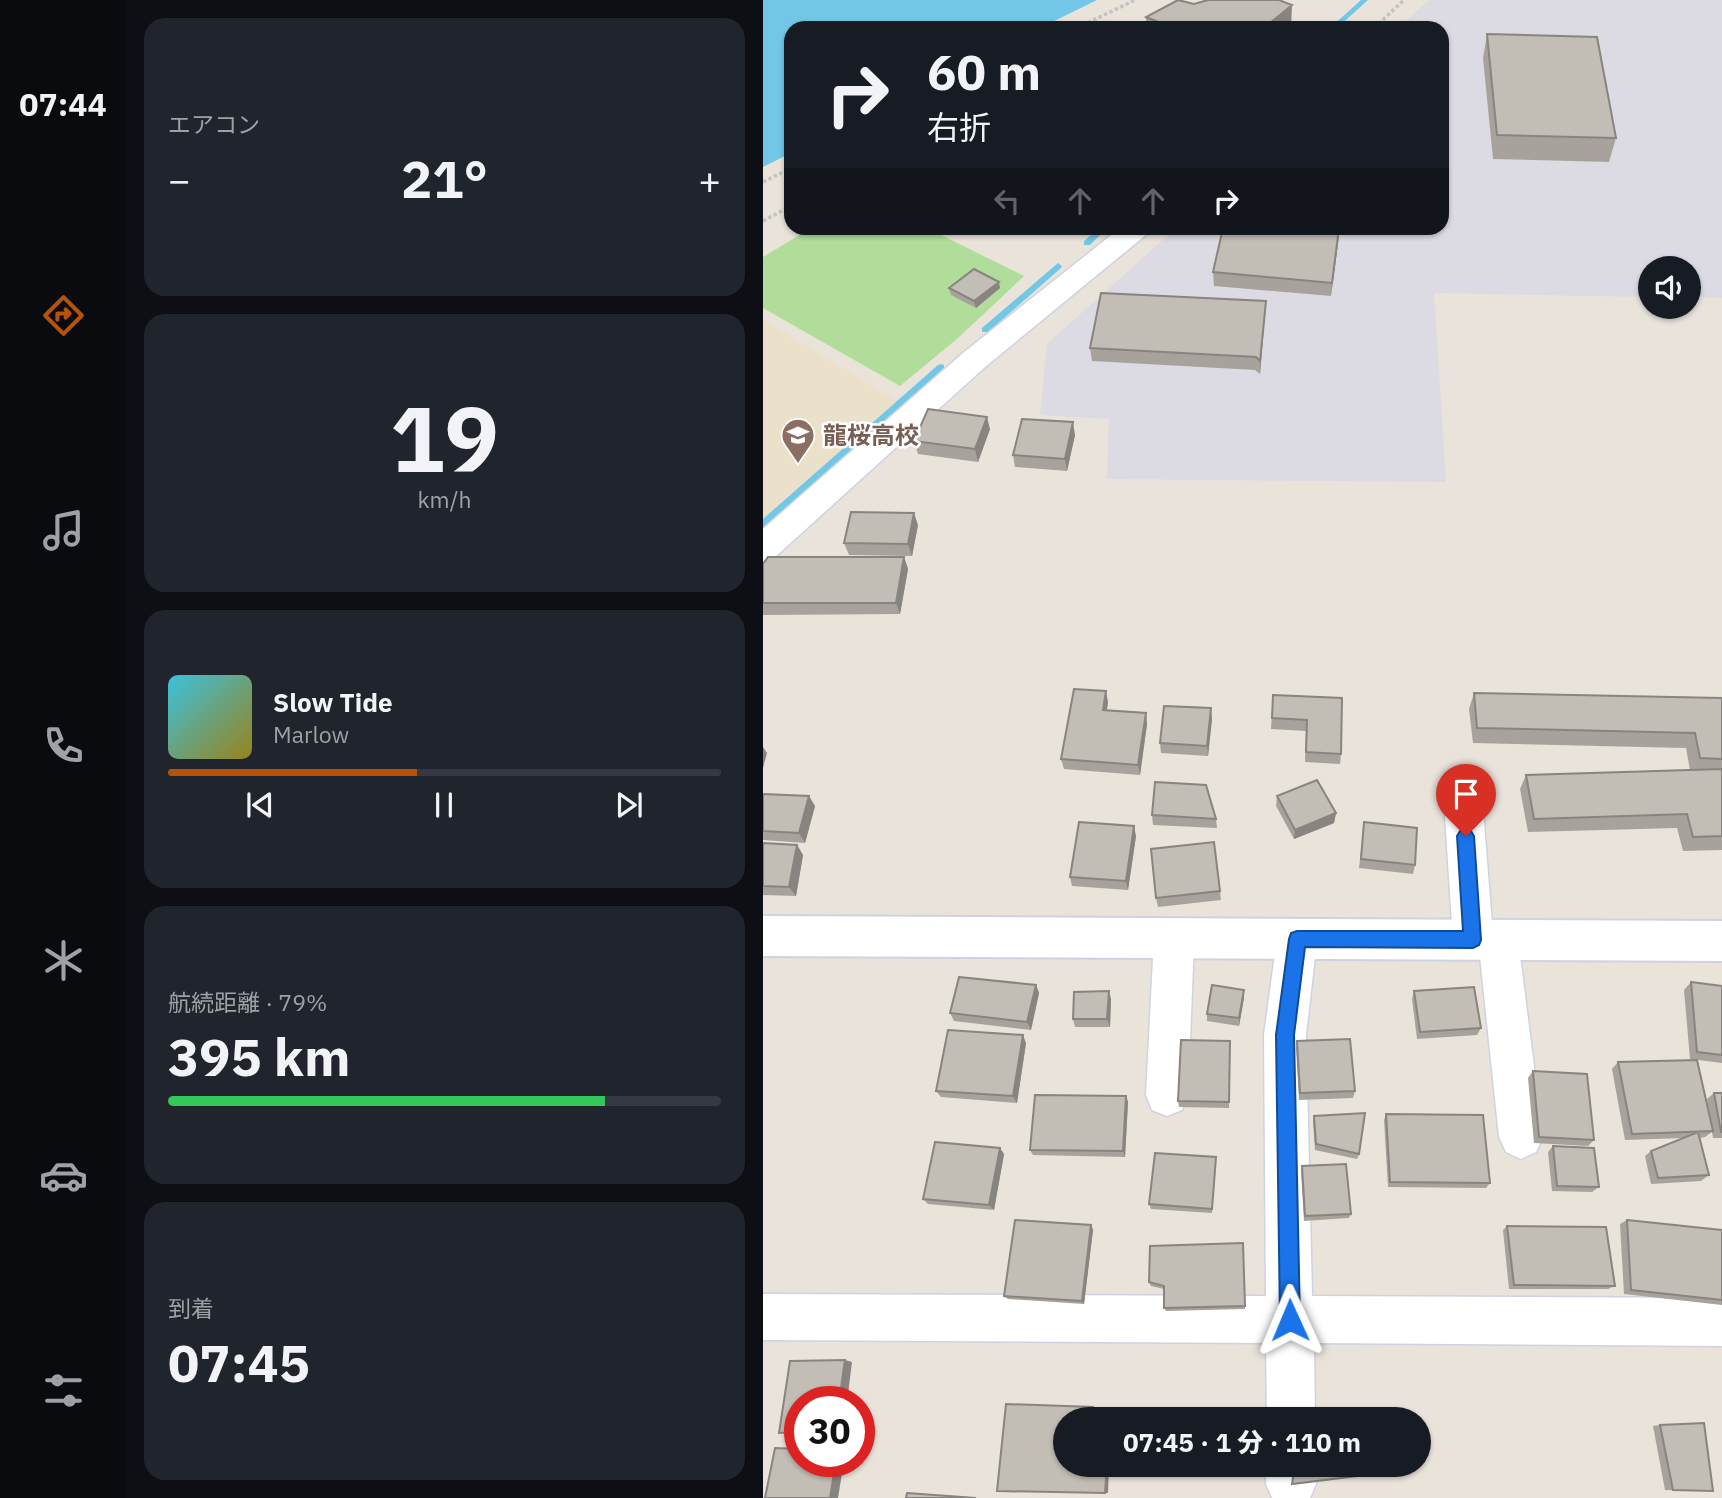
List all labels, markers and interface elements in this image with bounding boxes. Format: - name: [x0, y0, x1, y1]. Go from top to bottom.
- text: 60 m: [927, 40, 1041, 103]
- icon: right: [812, 49, 903, 140]
- text: 07:44: [19, 83, 107, 125]
- text: 右折: [927, 106, 991, 148]
- text: エアコン: [168, 109, 260, 139]
- text: 21°: [401, 145, 488, 212]
- text: −: [168, 155, 191, 204]
- text: +: [698, 155, 721, 204]
- icon: left: [988, 182, 1026, 220]
- icon: ahead: [1061, 182, 1099, 220]
- icon: ahead: [1134, 182, 1172, 220]
- icon: right: [1207, 182, 1245, 220]
- map controls: [1638, 256, 1701, 319]
- button: sound: [1638, 256, 1701, 319]
- icon: directions: [39, 291, 88, 340]
- text: 19: [390, 379, 499, 497]
- school or university icon: 龍桜高校: [779, 416, 817, 465]
- place label: 龍桜高校: [823, 419, 919, 451]
- text: km/h: [417, 484, 472, 514]
- icon: music: [39, 506, 88, 555]
- text: Slow Tide: [273, 685, 393, 719]
- text: Marlow: [273, 719, 349, 749]
- icon: phone: [39, 721, 88, 770]
- pin: [1436, 764, 1496, 836]
- icon: arrive: [1447, 775, 1485, 813]
- icon: previous: [241, 786, 279, 824]
- icon: pause: [425, 786, 463, 824]
- icon: next: [610, 786, 648, 824]
- icon: climate: [39, 936, 88, 985]
- text: 航続距離 · 79%: [168, 987, 327, 1017]
- text: 395 km: [168, 1023, 350, 1090]
- icon: car: [39, 1151, 88, 1200]
- position arrow: [1253, 1283, 1327, 1357]
- text: 到着: [168, 1293, 214, 1323]
- text: 07:45: [168, 1329, 310, 1396]
- icon: filters: [39, 1366, 88, 1415]
- speed limit sign: 30: [784, 1386, 875, 1477]
- text: 07:45 · 1 分 · 110 m: [1123, 1425, 1361, 1459]

